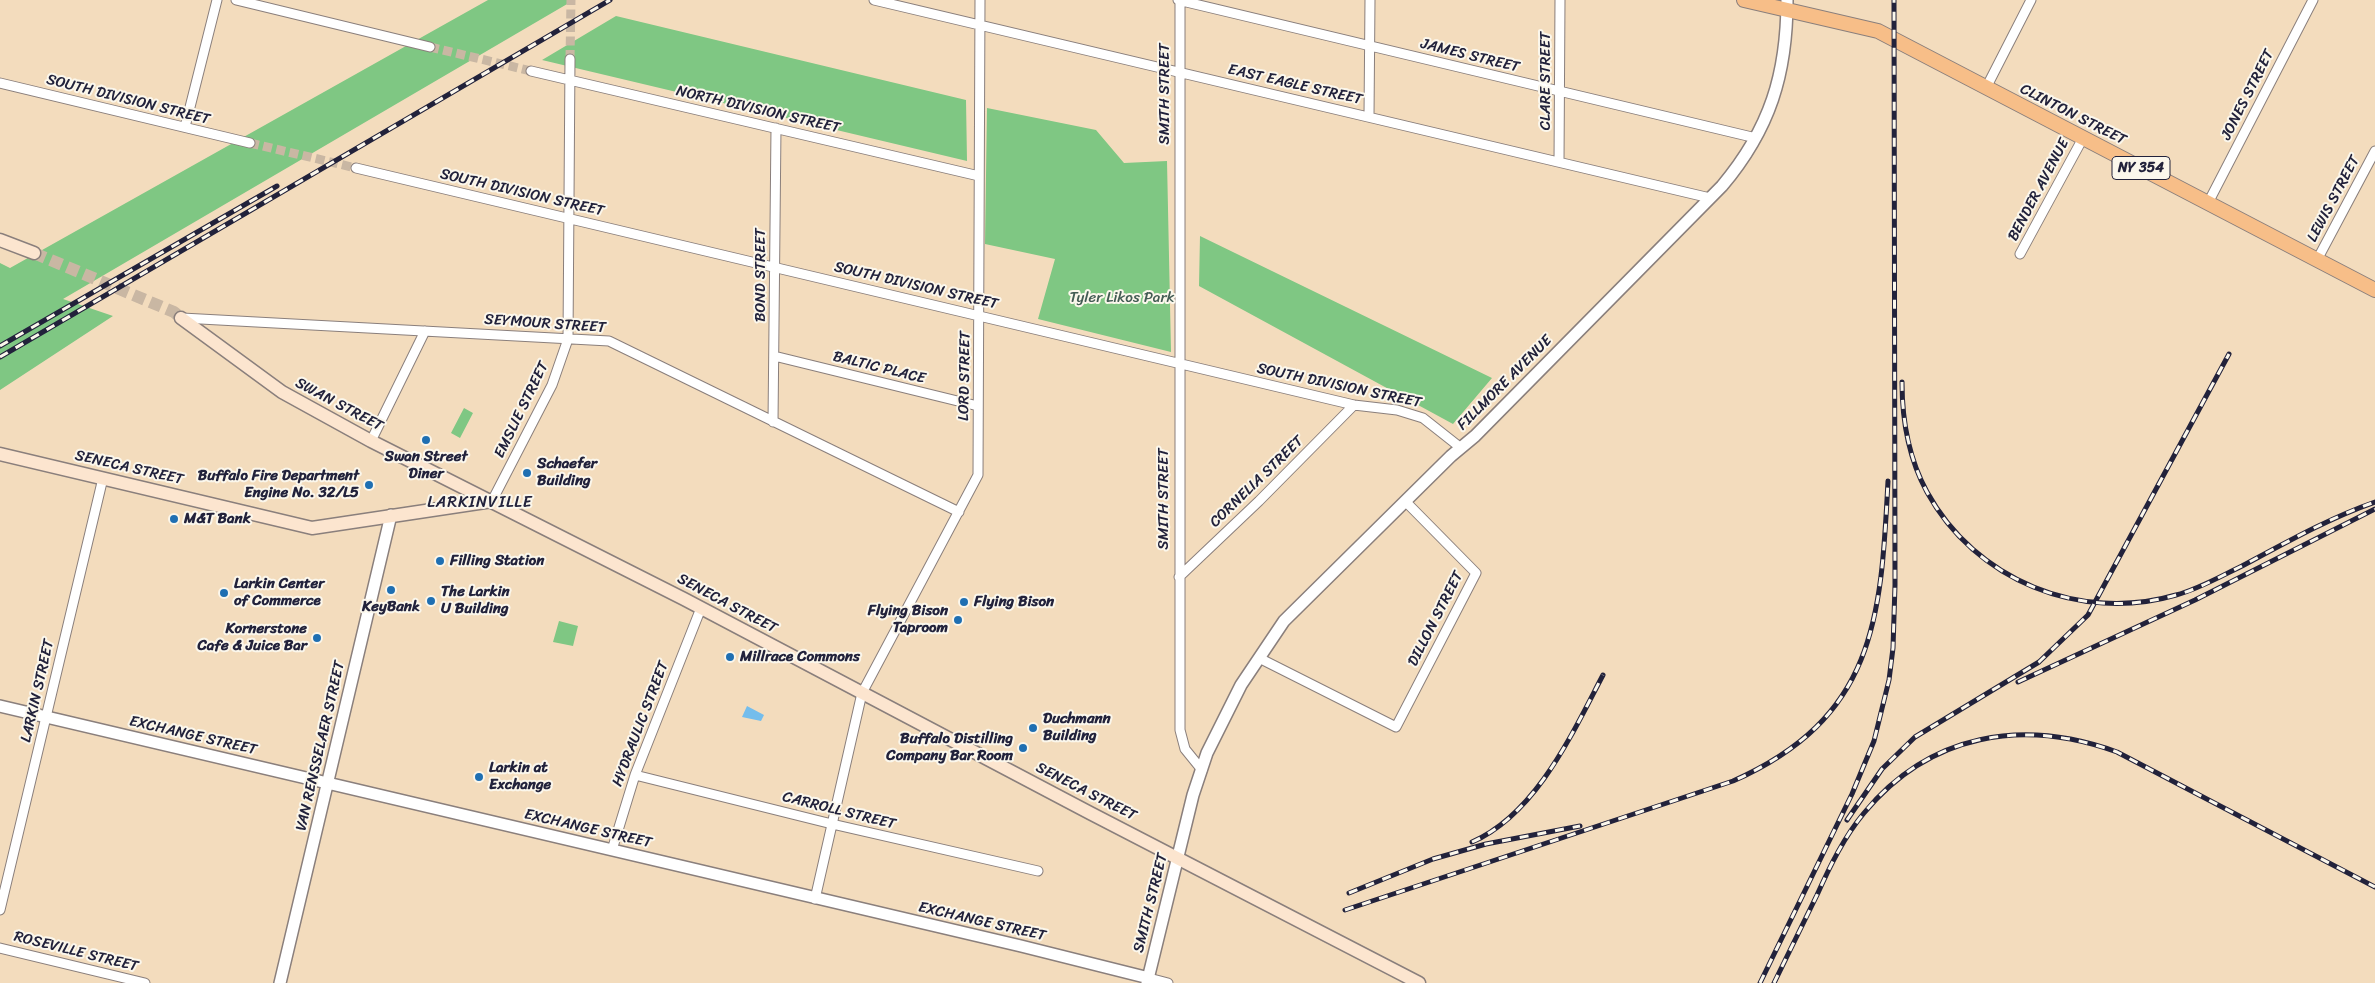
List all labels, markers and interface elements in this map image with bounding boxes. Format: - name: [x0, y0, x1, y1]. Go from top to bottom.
- street label: CLARE STREET: [1537, 32, 1555, 130]
- street label: JAMES STREET: [1419, 35, 1521, 77]
- street label: SMITH STREET: [1156, 43, 1174, 145]
- street label: JONES STREET: [2218, 47, 2278, 143]
- street label: EAST EAGLE STREET: [1226, 61, 1364, 109]
- street label: SOUTH DIVISION STREET: [44, 71, 212, 129]
- street label: CLINTON STREET: [2017, 81, 2129, 149]
- street label: NORTH DIVISION STREET: [674, 82, 842, 138]
- street label: BENDER AVENUE: [2004, 136, 2074, 244]
- street label: LEWIS STREET: [2304, 153, 2364, 245]
- road number: NY 354: [2112, 156, 2170, 180]
- street label: SOUTH DIVISION STREET: [438, 165, 606, 221]
- street label: BOND STREET: [752, 228, 770, 322]
- street label: SOUTH DIVISION STREET: [832, 258, 1000, 314]
- park label: Tyler Likos Park: [1069, 289, 1175, 307]
- street label: SEYMOUR STREET: [484, 311, 606, 337]
- street label: LORD STREET: [955, 331, 975, 421]
- street label: FILLMORE AVENUE: [1454, 332, 1556, 434]
- street label: BALTIC PLACE: [831, 348, 927, 388]
- street label: EMSLIE STREET: [491, 359, 553, 461]
- street label: SOUTH DIVISION STREET: [1255, 360, 1423, 412]
- street label: SWAN STREET: [292, 374, 386, 436]
- street label: CORNELIA STREET: [1206, 433, 1308, 531]
- marker: Swan Street Diner: [420, 434, 432, 446]
- street label: SENECA STREET: [73, 447, 185, 489]
- place label: Swan Street Diner: [385, 448, 467, 483]
- street label: SMITH STREET: [1155, 448, 1173, 550]
- place label: Schaefer Building: [537, 455, 597, 490]
- place label: Buffalo Fire Department Engine No. 32/L5: [198, 467, 359, 502]
- marker: Schaefer Building: [521, 467, 533, 479]
- marker: Buffalo Fire Department Engine No. 32/L5: [363, 479, 375, 491]
- district label: LARKINVILLE: [427, 493, 533, 513]
- place label: M&T Bank: [184, 510, 251, 528]
- marker: M&T Bank: [168, 513, 180, 525]
- place label: Filling Station: [450, 552, 544, 570]
- marker: Filling Station: [434, 555, 446, 567]
- street label: DILLON STREET: [1404, 569, 1468, 669]
- street label: SENECA STREET: [674, 570, 780, 638]
- place label: Larkin Center of Commerce: [234, 575, 324, 610]
- place label: The Larkin U Building: [441, 583, 510, 618]
- marker: KeyBank: [385, 584, 397, 596]
- marker: Larkin Center of Commerce: [218, 587, 230, 599]
- place label: Flying Bison: [974, 593, 1054, 611]
- marker: The Larkin U Building: [425, 595, 437, 607]
- marker: Flying Bison: [958, 596, 970, 608]
- place label: KeyBank: [362, 598, 420, 616]
- place label: Flying Bison Taproom: [868, 602, 948, 637]
- marker: Flying Bison Taproom: [952, 614, 964, 626]
- place label: Kornerstone Cafe & Juice Bar: [197, 620, 307, 655]
- marker: Kornerstone Cafe & Juice Bar: [311, 632, 323, 644]
- street label: LARKIN STREET: [17, 638, 59, 744]
- place label: Millrace Commons: [740, 648, 860, 666]
- marker: Millrace Commons: [724, 651, 736, 663]
- street label: VAN RENSSELAER STREET: [293, 659, 349, 833]
- street label: HYDRAULIC STREET: [609, 659, 673, 789]
- place label: Duchmann Building: [1043, 710, 1111, 745]
- street label: EXCHANGE STREET: [128, 713, 258, 759]
- marker: Duchmann Building: [1027, 722, 1039, 734]
- place label: Buffalo Distilling Company Bar Room: [886, 730, 1013, 765]
- marker: Buffalo Distilling Company Bar Room: [1017, 742, 1029, 754]
- place label: Larkin at Exchange: [489, 759, 551, 794]
- street label: SENECA STREET: [1033, 759, 1139, 825]
- marker: Larkin at Exchange: [473, 771, 485, 783]
- street label: CARROLL STREET: [781, 788, 897, 834]
- street label: EXCHANGE STREET: [523, 806, 653, 852]
- street label: SMITH STREET: [1130, 852, 1172, 954]
- street label: EXCHANGE STREET: [917, 899, 1047, 945]
- street label: ROSEVILLE STREET: [12, 928, 140, 976]

